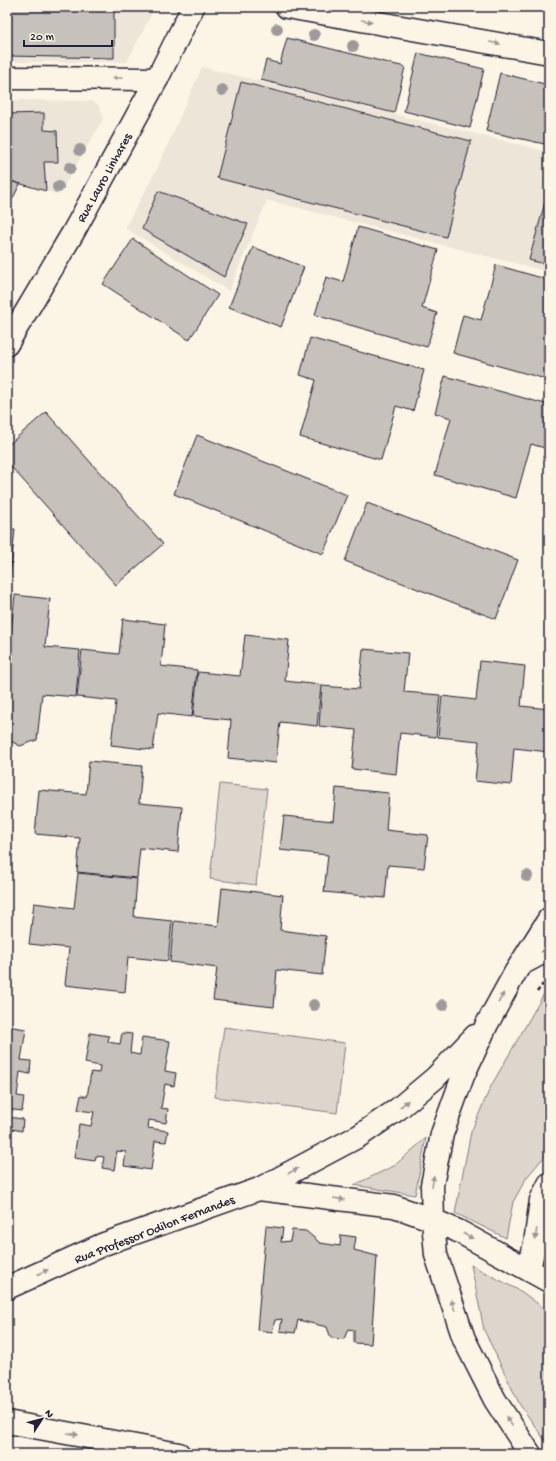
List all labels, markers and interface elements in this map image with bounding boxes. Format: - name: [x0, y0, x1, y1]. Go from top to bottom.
- one-way arrow: [361, 18, 373, 24]
- scale bar: [24, 22, 112, 48]
- text: 20 m: [30, 31, 55, 45]
- one-way arrow: [489, 40, 501, 46]
- one-way arrow: [111, 75, 124, 81]
- street label: Rua Lauro Linhares: [74, 130, 137, 225]
- one-way arrow: [497, 992, 504, 1004]
- one-way arrow: [399, 1099, 410, 1108]
- one-way arrow: [288, 1167, 299, 1174]
- one-way arrow: [430, 1175, 436, 1187]
- street label: Rua Professor Odilon Fernandes: [73, 1192, 238, 1268]
- one-way arrow: [333, 1196, 345, 1202]
- one-way arrow: [533, 1228, 539, 1240]
- one-way arrow: [462, 1233, 474, 1240]
- one-way arrow: [37, 1269, 48, 1275]
- one-way arrow: [449, 1298, 455, 1310]
- north arrow: [22, 1399, 62, 1439]
- text: N: [42, 1408, 55, 1421]
- one-way arrow: [505, 1416, 513, 1426]
- one-way arrow: [67, 1432, 79, 1438]

